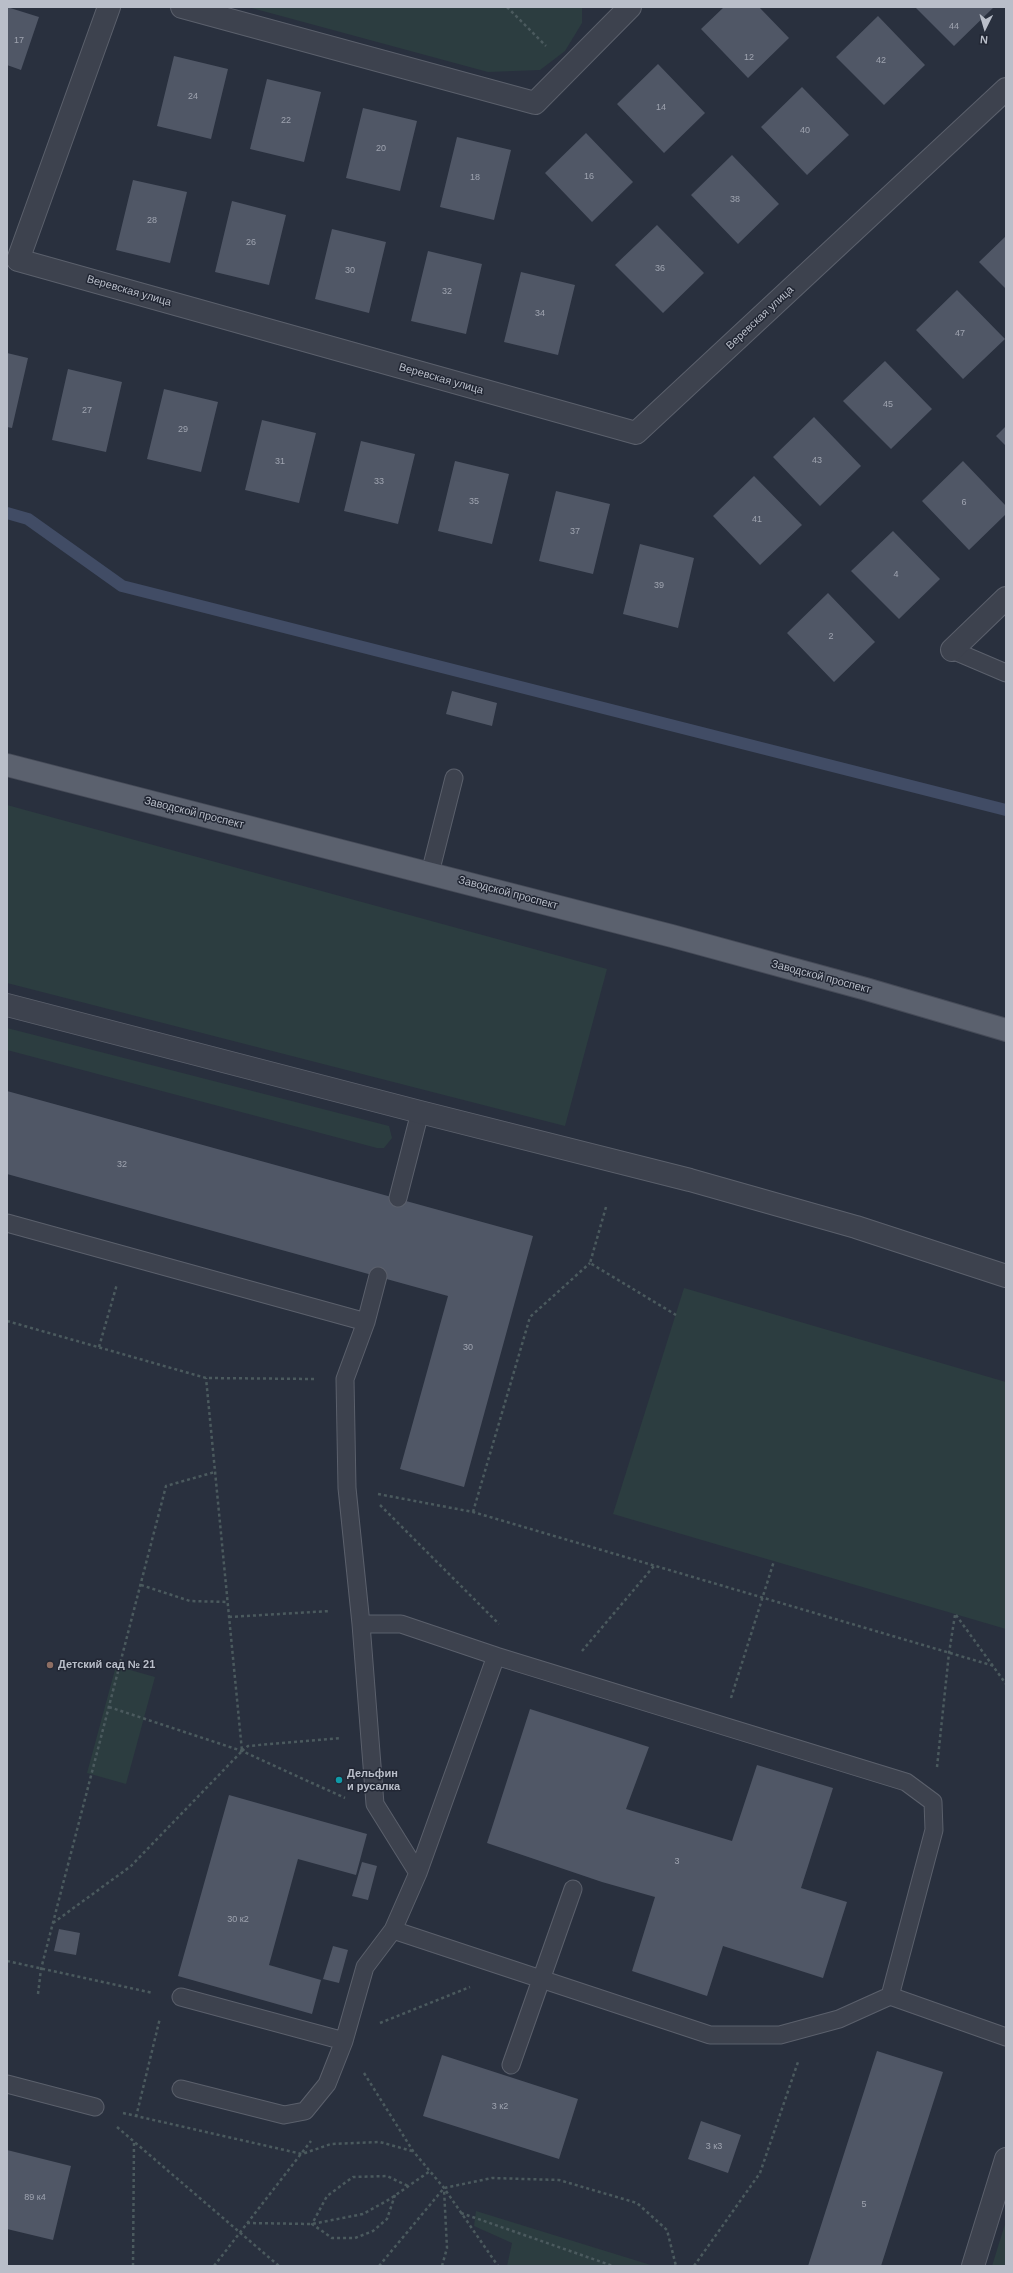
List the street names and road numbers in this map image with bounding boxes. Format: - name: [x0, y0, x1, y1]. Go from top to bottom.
- street label: Веревская улица: [85, 273, 173, 309]
- street label: Веревская улица: [724, 283, 796, 353]
- street label: Веревская улица: [397, 361, 485, 397]
- street label: Заводской проспект: [143, 794, 245, 832]
- street label: Заводской проспект: [457, 873, 559, 913]
- street label: Заводской проспект: [770, 957, 872, 997]

